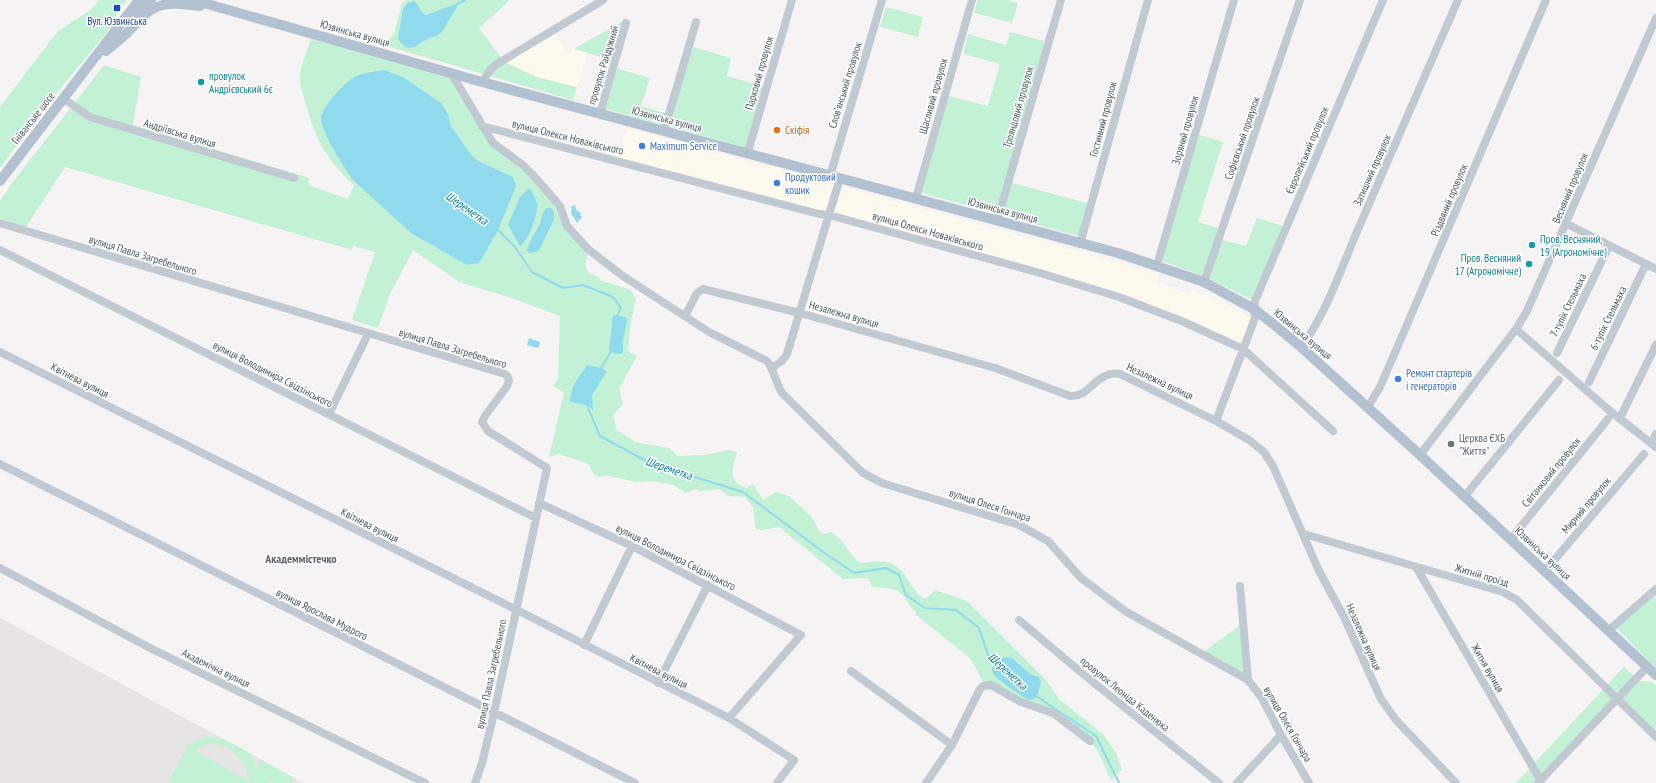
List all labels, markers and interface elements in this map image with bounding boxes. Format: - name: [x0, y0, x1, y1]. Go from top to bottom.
- marker: Вул. Юзвинська: [112, 3, 122, 13]
- place label: Вул. Юзвинська: [87, 14, 147, 28]
- street label: Юзвинська вулиця: [319, 16, 391, 50]
- street label: провулок Райдужний: [584, 24, 622, 106]
- street label: Парковий провулок: [742, 34, 776, 112]
- street label: Словʼянський провулок: [825, 39, 865, 130]
- street label: Щасливий провулок: [915, 56, 951, 136]
- street label: Трояндовий провулок: [1000, 64, 1037, 150]
- place label: провулок Андрієвський 6є: [209, 69, 273, 96]
- marker: провулок Андрієвський 6є: [196, 77, 206, 87]
- street label: Гостинний провулок: [1086, 79, 1120, 158]
- street label: Гніванське шосе: [8, 89, 58, 147]
- street label: Зоряний провулок: [1168, 93, 1202, 166]
- street label: Софієвський провулок: [1221, 94, 1263, 181]
- street label: Юзвинська вулиця: [631, 103, 703, 135]
- street label: Європейський провулок: [1282, 103, 1332, 196]
- street label: Андріївська вулиця: [142, 115, 218, 151]
- street label: вулиця Олекси Новаківського: [511, 116, 626, 158]
- place label: Скіфія: [785, 123, 809, 137]
- marker: Скіфія: [772, 125, 782, 135]
- street label: Затишний провулок: [1350, 131, 1394, 208]
- place label: Maximum Service: [650, 139, 717, 153]
- marker: Maximum Service: [637, 141, 647, 151]
- street label: Весняний провулок: [1549, 150, 1591, 225]
- street label: Різдвяний провулок: [1427, 161, 1471, 238]
- place label: Продуктовий кошик: [785, 170, 836, 197]
- marker: Продуктовий кошик: [772, 178, 782, 188]
- water label: Шереметка: [443, 188, 492, 229]
- street label: Юзвинська вулиця: [967, 194, 1039, 226]
- street label: вулиця Олекси Новаківського: [871, 208, 985, 254]
- street label: вулиця Павла Загребельного: [87, 232, 199, 278]
- place label: Пров. Весняний, 19 (Агрономічне): [1540, 232, 1607, 259]
- marker: Пров. Весняний, 19 (Агрономічне): [1527, 240, 1537, 250]
- place label: Пров. Весняний 17 (Агрономічне): [1455, 251, 1521, 278]
- marker: Пров. Весняний 17 (Агрономічне): [1524, 259, 1534, 269]
- street label: 7-тупік Стельмаха: [1547, 271, 1589, 339]
- street label: 6-тупік Стельмаха: [1587, 284, 1629, 352]
- street label: Незалежна вулиця: [807, 297, 881, 331]
- street label: Юзвинська вулиця: [1271, 306, 1335, 362]
- street label: вулиця Павла Загребельного: [397, 325, 509, 371]
- street label: вулиця Володимира Свідзінського: [211, 338, 335, 410]
- street label: Квітнева вулиця: [49, 359, 111, 401]
- street label: Незалежна вулиця: [1124, 359, 1196, 403]
- place label: Ремонт стартерів і генераторів: [1406, 366, 1473, 393]
- marker: Ремонт стартерів і генераторів: [1393, 374, 1403, 384]
- place label: Церква ЄХБ "Життя": [1459, 431, 1505, 458]
- street label: Світанковий провулок: [1518, 434, 1584, 510]
- marker: Церква ЄХБ "Життя": [1446, 439, 1456, 449]
- water label: Шереметка: [644, 453, 695, 483]
- street label: Мирний провулок: [1558, 473, 1614, 536]
- street label: вулиця Олеся Гончара: [948, 485, 1032, 525]
- street label: Квітнева вулиця: [339, 504, 401, 546]
- street label: вулиця Володимира Свідзінського: [614, 521, 738, 593]
- street label: Юзвинська вулиця: [1512, 523, 1574, 583]
- district label: Академмістечко: [264, 551, 337, 566]
- street label: Житній проїзд: [1453, 560, 1511, 590]
- street label: вулиця Ярослава Мудрого: [274, 585, 370, 643]
- street label: Незалежна вулиця: [1343, 601, 1385, 673]
- street label: вулиця Павла Загребельного: [473, 618, 510, 730]
- street label: Житня вулиця: [1468, 640, 1508, 695]
- street label: Академічна вулиця: [180, 645, 252, 691]
- water label: Шереметка: [985, 649, 1032, 694]
- street label: Квітнева вулиця: [628, 650, 690, 692]
- street label: провулок Леоніда Каденюка: [1077, 654, 1173, 734]
- street label: вулиця Олеся Гончара: [1261, 684, 1315, 764]

